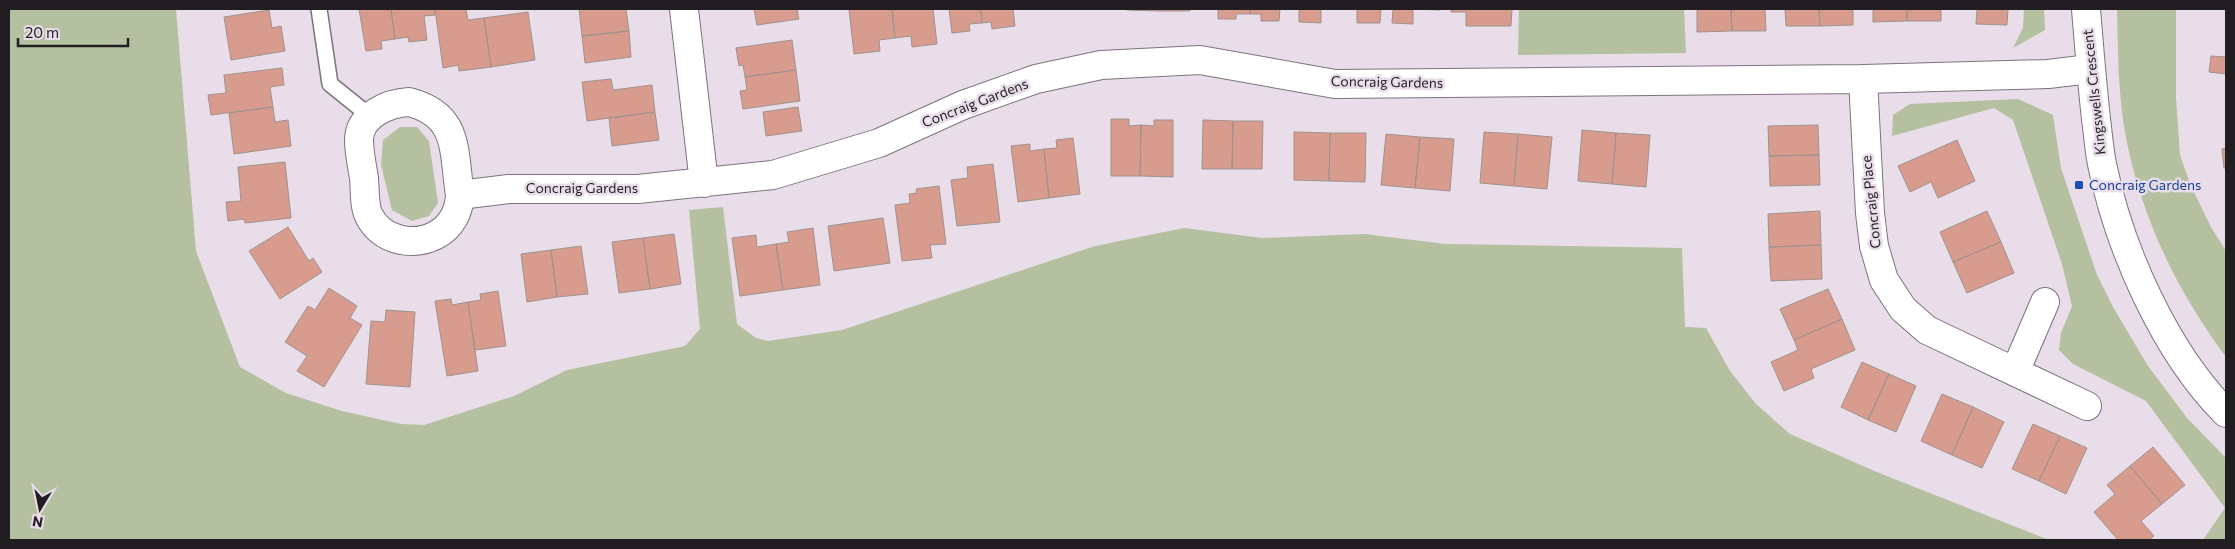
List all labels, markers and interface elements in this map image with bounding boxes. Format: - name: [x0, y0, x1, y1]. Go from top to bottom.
- scale bar: [18, 15, 128, 47]
- text: 20 m: [25, 23, 59, 41]
- street label: Kingswells Crescent: [2078, 28, 2109, 156]
- street label: Concraig Gardens: [1331, 72, 1443, 91]
- street label: Concraig Gardens: [919, 74, 1030, 131]
- street label: Concraig Place: [1857, 155, 1884, 249]
- place label: Concraig Gardens: [2089, 176, 2201, 193]
- street label: Concraig Gardens: [526, 179, 638, 196]
- marker: Concraig Gardens: [2073, 179, 2085, 191]
- north arrow: [15, 484, 65, 534]
- text: N: [31, 513, 44, 532]

